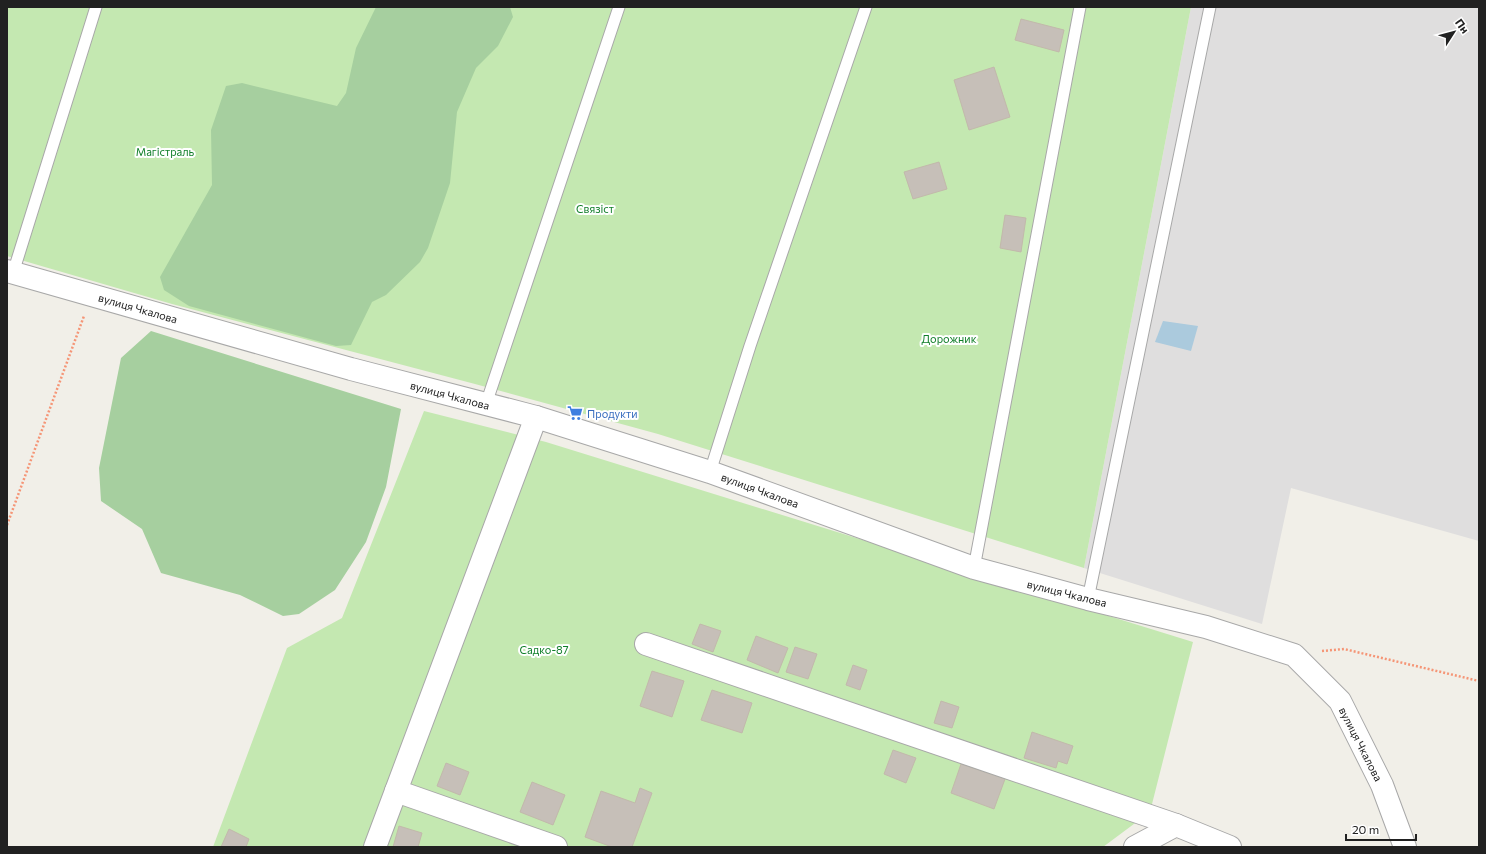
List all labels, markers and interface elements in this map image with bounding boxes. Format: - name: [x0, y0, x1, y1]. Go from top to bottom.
- north arrow: [1434, 12, 1474, 52]
- text: Пн: [1453, 16, 1472, 36]
- park label: Магістраль: [136, 145, 195, 158]
- park label: Связіст: [576, 202, 614, 215]
- street label: вулиця Чкалова: [97, 291, 179, 325]
- park label: Дорожник: [921, 332, 977, 345]
- street label: вулиця Чкалова: [409, 378, 491, 412]
- supermarket icon: Продукти: [566, 404, 584, 422]
- place label: Продукти: [587, 407, 638, 420]
- street label: вулиця Чкалова: [719, 470, 801, 510]
- street label: вулиця Чкалова: [1026, 577, 1108, 609]
- park label: Садко-87: [520, 643, 569, 656]
- street label: вулиця Чкалова: [1337, 705, 1385, 783]
- scale bar: [1346, 816, 1416, 842]
- text: 20 m: [1352, 822, 1379, 836]

